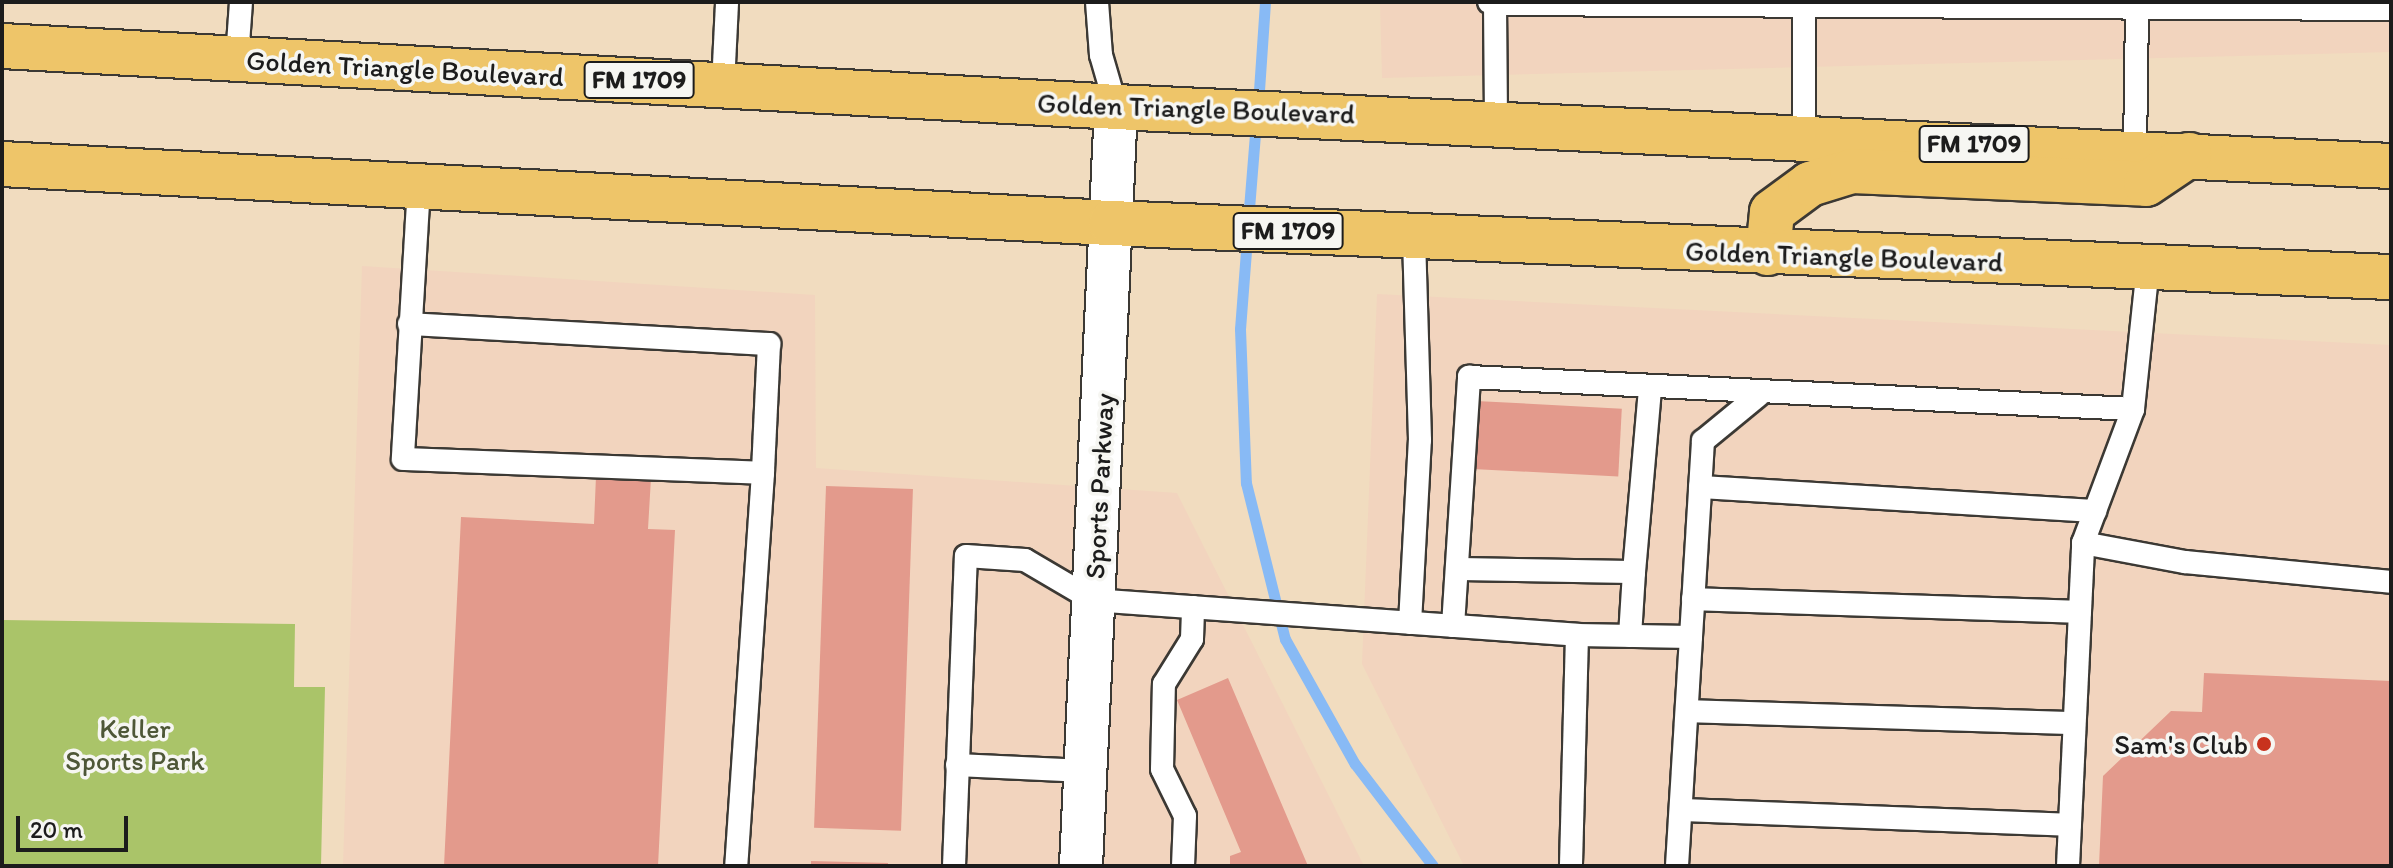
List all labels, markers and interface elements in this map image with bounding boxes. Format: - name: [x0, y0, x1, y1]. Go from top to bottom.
- street label: Golden Triangle Boulevard: [245, 43, 565, 93]
- road number: FM 1709: [583, 58, 695, 102]
- street label: Golden Triangle Boulevard: [1036, 86, 1356, 130]
- road number: FM 1709: [1918, 122, 2030, 166]
- road number: FM 1709: [1232, 209, 1344, 253]
- street label: Golden Triangle Boulevard: [1684, 234, 2004, 278]
- street label: Sports Parkway: [1077, 392, 1121, 580]
- park label: Keller Sports Park: [65, 711, 205, 777]
- place label: Sam's Club: [2114, 727, 2248, 761]
- marker: Sam's Club: [2255, 735, 2273, 753]
- scale bar: [20, 800, 132, 850]
- text: 20 m: [30, 815, 83, 844]

